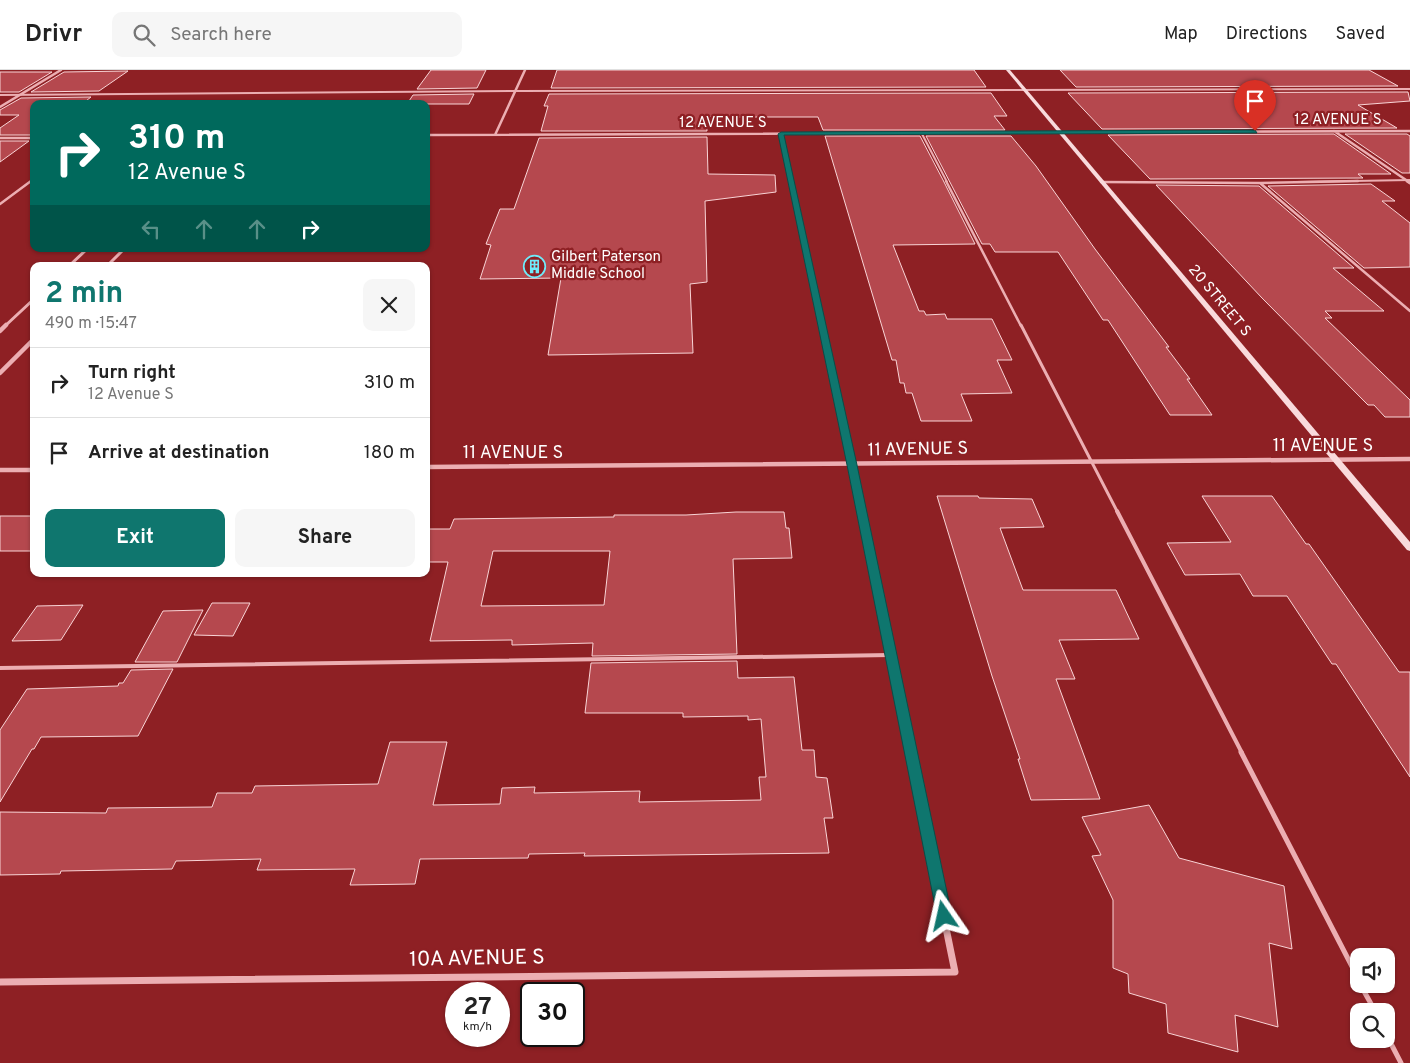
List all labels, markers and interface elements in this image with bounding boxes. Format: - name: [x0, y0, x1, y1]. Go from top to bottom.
- search box: [112, 12, 462, 57]
- text: Drivr: [25, 20, 82, 50]
- icon: search: [130, 21, 158, 49]
- text: Search here: [170, 23, 272, 47]
- text: Map: [1164, 23, 1198, 46]
- text: Directions: [1226, 23, 1308, 46]
- text: Saved: [1336, 23, 1385, 46]
- pin: [1234, 80, 1276, 131]
- icon: arrive: [1241, 87, 1269, 115]
- street label: 12 AVENUE S: [1294, 111, 1382, 130]
- street label: 12 AVENUE S: [679, 114, 767, 133]
- text: 310 m: [128, 117, 225, 161]
- icon: right: [45, 120, 110, 185]
- text: 12 Avenue S: [128, 160, 246, 187]
- icon: left: [137, 215, 165, 243]
- icon: ahead: [190, 215, 218, 243]
- icon: ahead: [243, 215, 271, 243]
- icon: right: [296, 215, 324, 243]
- place label: Gilbert Paterson Middle School: [551, 248, 661, 284]
- building icon: Gilbert Paterson Middle School: [523, 254, 547, 278]
- street label: 20 STREET S: [1183, 261, 1255, 341]
- text: 2 min: [45, 276, 123, 313]
- button: close: [363, 279, 415, 331]
- text: 490 m · 15:47: [45, 314, 137, 334]
- text: Turn right: [88, 361, 176, 385]
- icon: right: [45, 369, 73, 397]
- text: 310 m: [364, 371, 415, 395]
- text: 12 Avenue S: [88, 385, 174, 405]
- street label: 11 AVENUE S: [1273, 435, 1373, 458]
- street label: 11 AVENUE S: [868, 438, 968, 462]
- icon: arrive: [45, 439, 73, 467]
- text: Arrive at destination: [88, 441, 269, 465]
- text: 180 m: [364, 441, 415, 465]
- street label: 11 AVENUE S: [463, 442, 563, 465]
- button: Exit: [45, 509, 225, 567]
- button: Share: [235, 509, 415, 567]
- position arrow: [917, 889, 969, 941]
- street label: 10A AVENUE S: [409, 944, 545, 974]
- map controls: [1350, 948, 1395, 1048]
- button: sound: [1350, 948, 1395, 993]
- speed limit sign: 30: [520, 982, 585, 1047]
- text: 27: [463, 992, 492, 1024]
- button: search: [1350, 1003, 1395, 1048]
- text: km/h: [463, 1019, 492, 1035]

